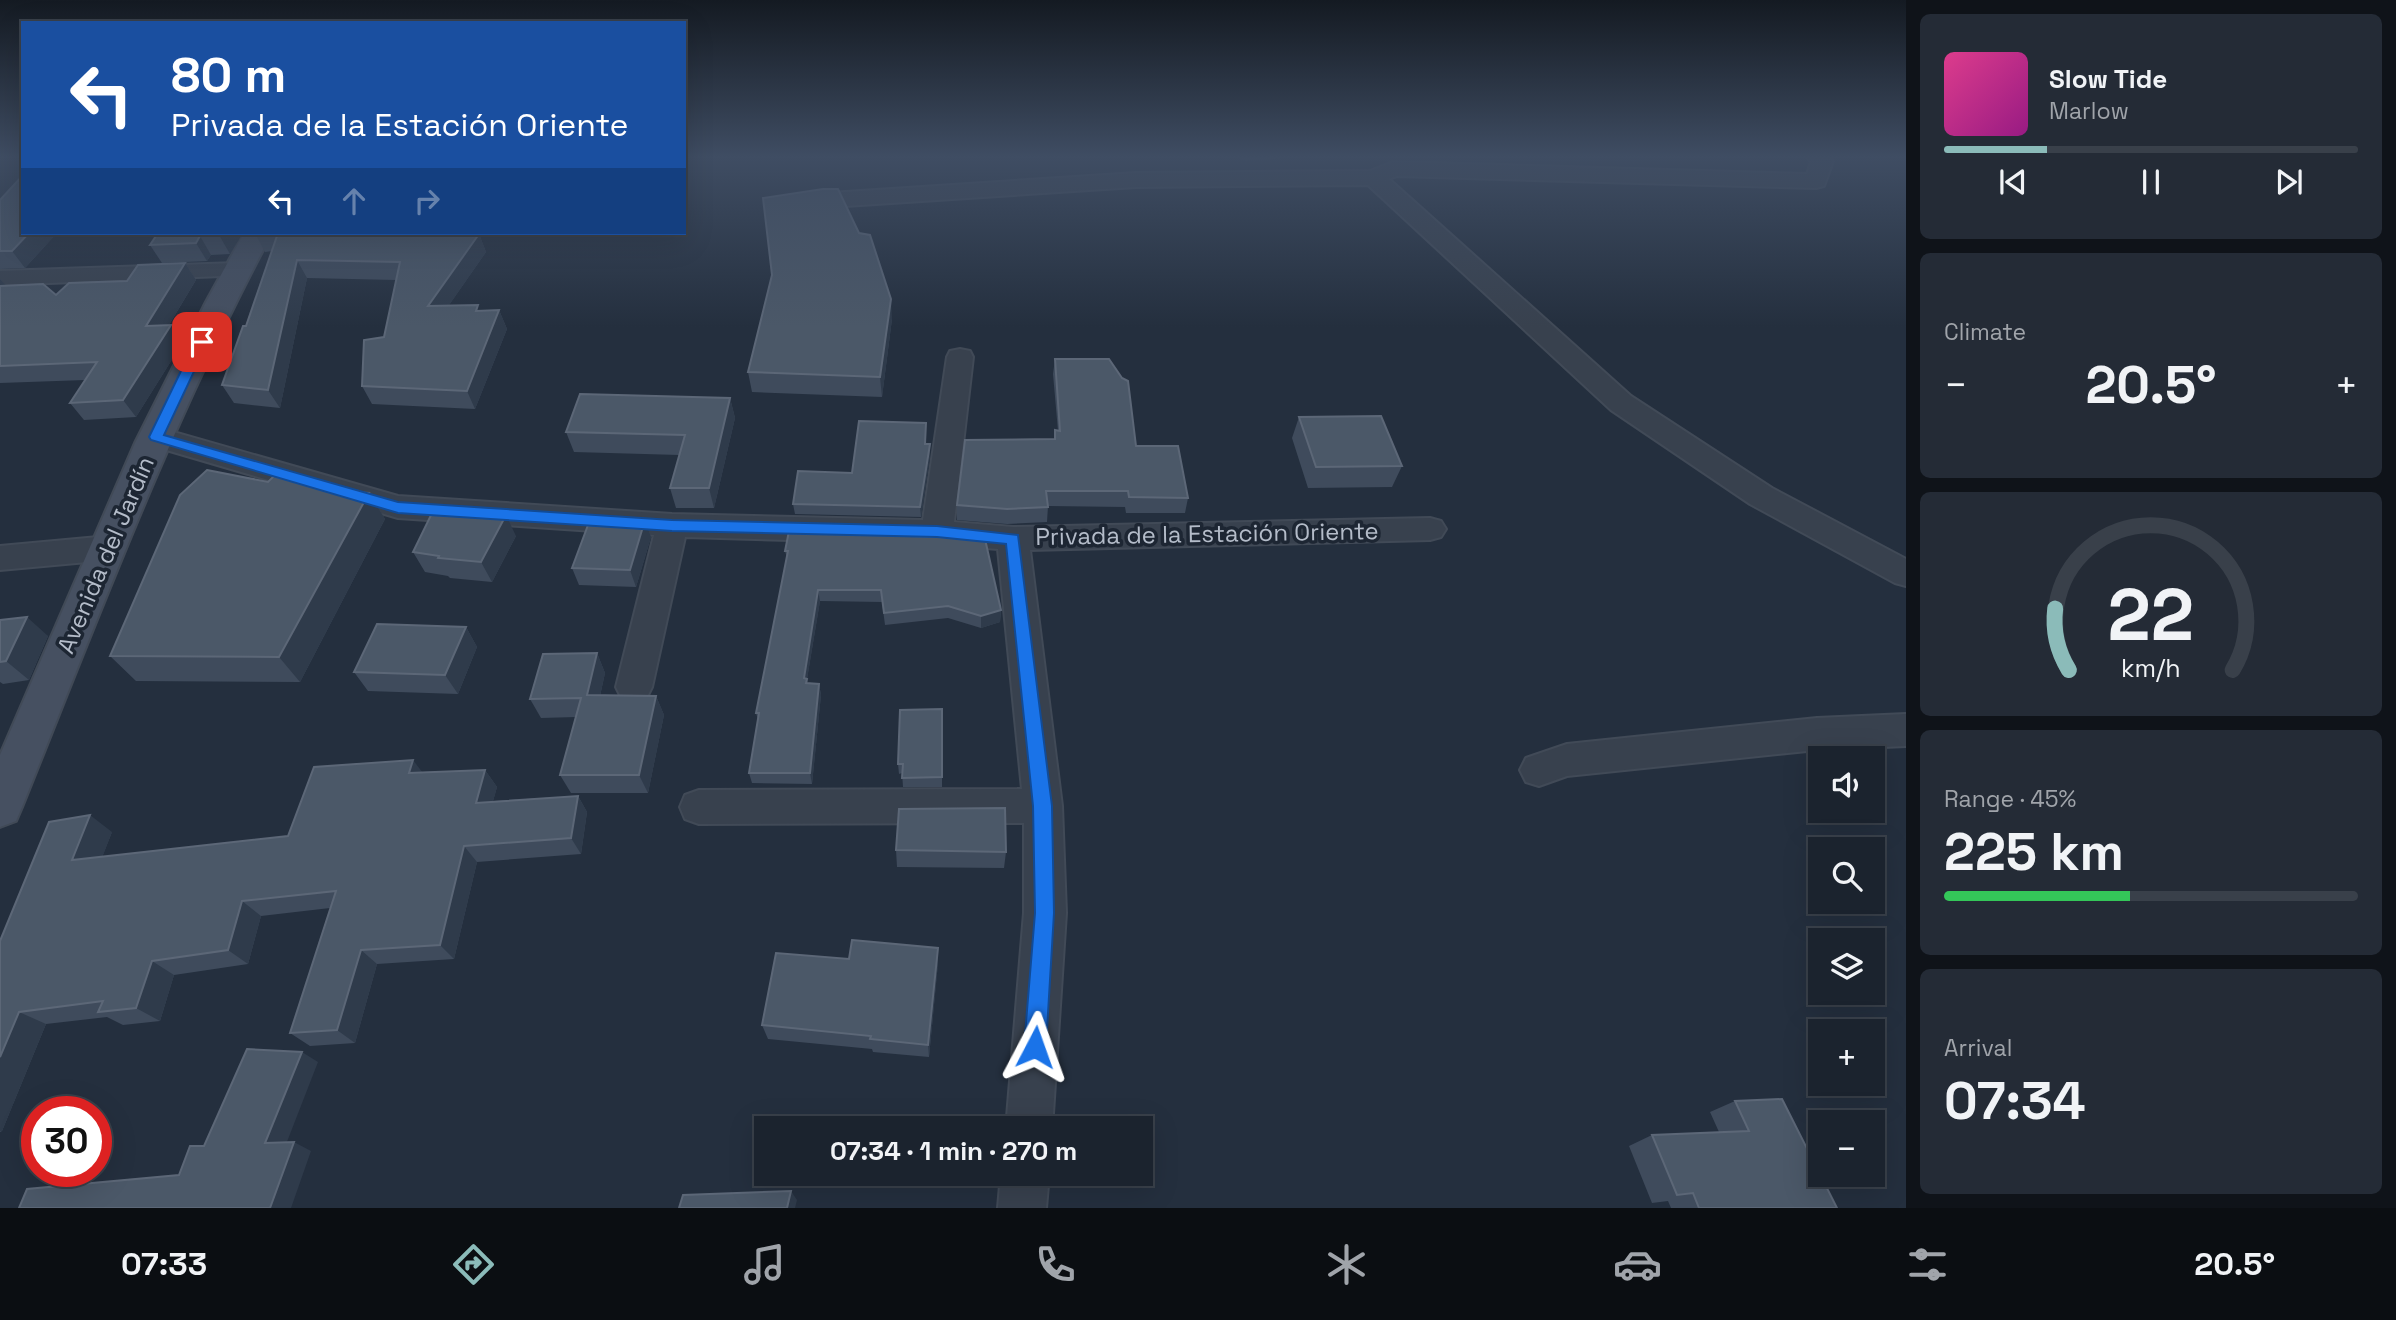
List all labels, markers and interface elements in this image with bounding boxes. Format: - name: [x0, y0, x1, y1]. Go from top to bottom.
- text: 80 m: [171, 44, 286, 106]
- icon: left: [56, 49, 147, 140]
- text: Slow Tide: [2049, 62, 2167, 96]
- text: Marlow: [2049, 96, 2129, 126]
- text: Privada de la Estación Oriente: [171, 105, 629, 145]
- icon: previous: [1994, 163, 2032, 201]
- icon: pause: [2132, 163, 2170, 201]
- icon: next: [2270, 163, 2308, 201]
- icon: left: [262, 182, 300, 220]
- icon: ahead: [335, 182, 373, 220]
- icon: right: [408, 182, 446, 220]
- pin: [172, 312, 232, 372]
- text: Climate: [1944, 317, 2026, 347]
- icon: arrive: [183, 323, 221, 361]
- text: 20.5°: [2085, 352, 2217, 418]
- text: −: [1944, 361, 1968, 409]
- text: +: [2334, 361, 2358, 409]
- street label: Avenida del Jardín: [50, 452, 161, 658]
- street label: Privada de la Estación Oriente: [1035, 515, 1379, 552]
- text: 22: [2108, 568, 2194, 661]
- text: km/h: [2121, 652, 2181, 684]
- map controls: [1808, 746, 1885, 1187]
- button: sound: [1808, 746, 1885, 823]
- text: Range · 45%: [1944, 784, 2076, 814]
- text: 225 km: [1944, 819, 2124, 885]
- button: search: [1808, 837, 1885, 914]
- button: layers: [1808, 928, 1885, 1005]
- position arrow: [998, 1010, 1072, 1084]
- button: +: [1808, 1019, 1885, 1096]
- text: Arrival: [1944, 1033, 2012, 1063]
- text: 07:34: [1944, 1068, 2086, 1134]
- speed limit sign: 30: [21, 1096, 112, 1187]
- button: −: [1808, 1110, 1885, 1187]
- text: 07:34 · 1 min · 270 m: [830, 1134, 1077, 1168]
- icon: directions: [449, 1240, 498, 1289]
- icon: music: [740, 1240, 789, 1289]
- icon: phone: [1031, 1240, 1080, 1289]
- icon: climate: [1322, 1240, 1371, 1289]
- icon: car: [1613, 1240, 1662, 1289]
- icon: filters: [1903, 1240, 1952, 1289]
- text: 07:33: [121, 1244, 207, 1284]
- text: 20.5°: [2194, 1244, 2275, 1284]

